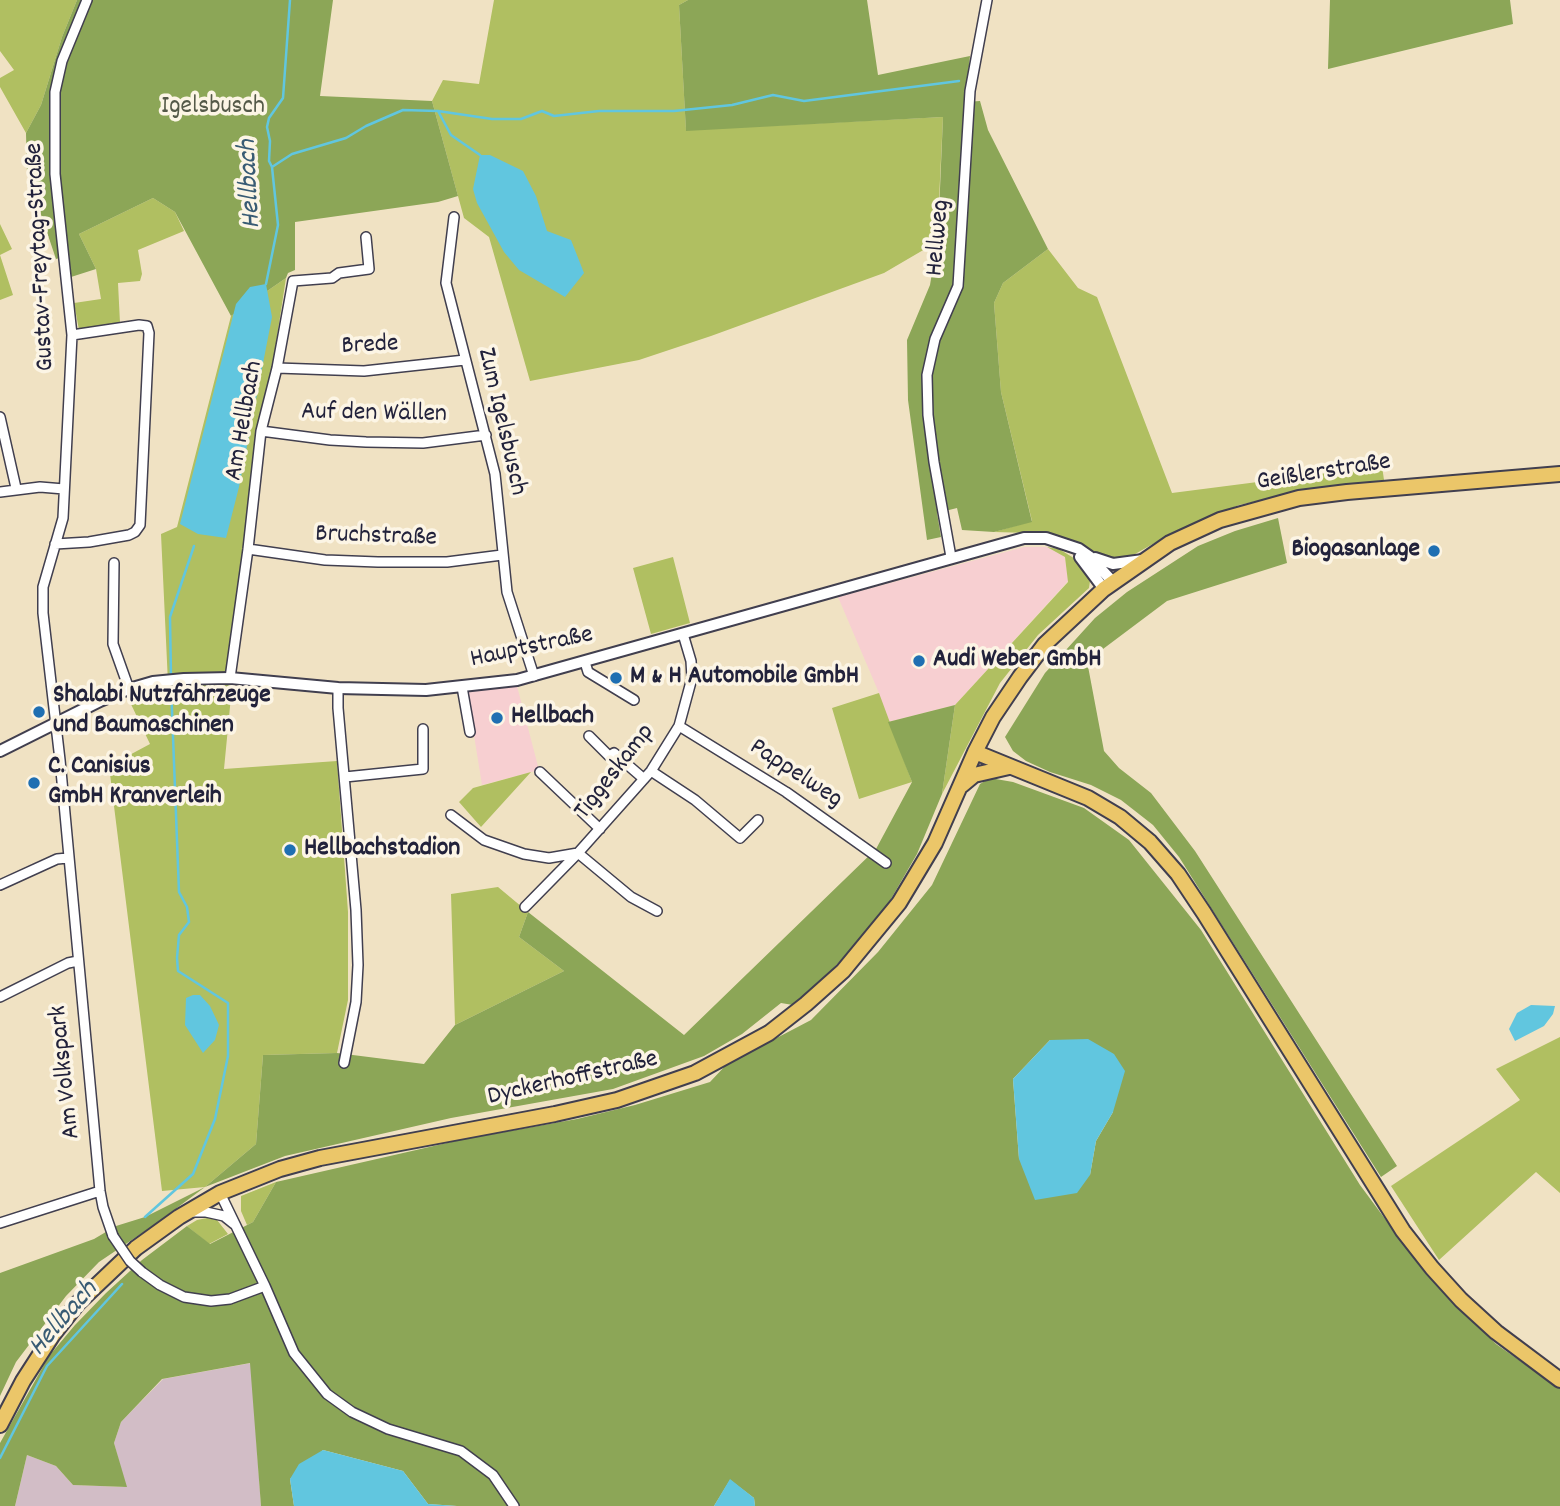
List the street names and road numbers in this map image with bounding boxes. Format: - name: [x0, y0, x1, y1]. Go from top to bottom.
- street label: Gustav-Freytag-Straße: [20, 142, 64, 372]
- street label: Hellweg: [921, 198, 959, 278]
- street label: Brede: [341, 330, 399, 364]
- street label: Zum Igelsbusch: [468, 345, 532, 499]
- street label: Am Hellbach: [220, 359, 272, 483]
- street label: Auf den Wällen: [301, 398, 447, 432]
- street label: Geißlerstraße: [1255, 448, 1393, 500]
- street label: Bruchstraße: [315, 520, 437, 556]
- street label: Hauptstraße: [468, 621, 596, 677]
- street label: Tiggeskamp: [569, 719, 663, 827]
- street label: Pappelweg: [742, 733, 848, 817]
- street label: Am Volkspark: [44, 1004, 90, 1140]
- street label: Dyckerhoffstraße: [485, 1045, 661, 1115]

